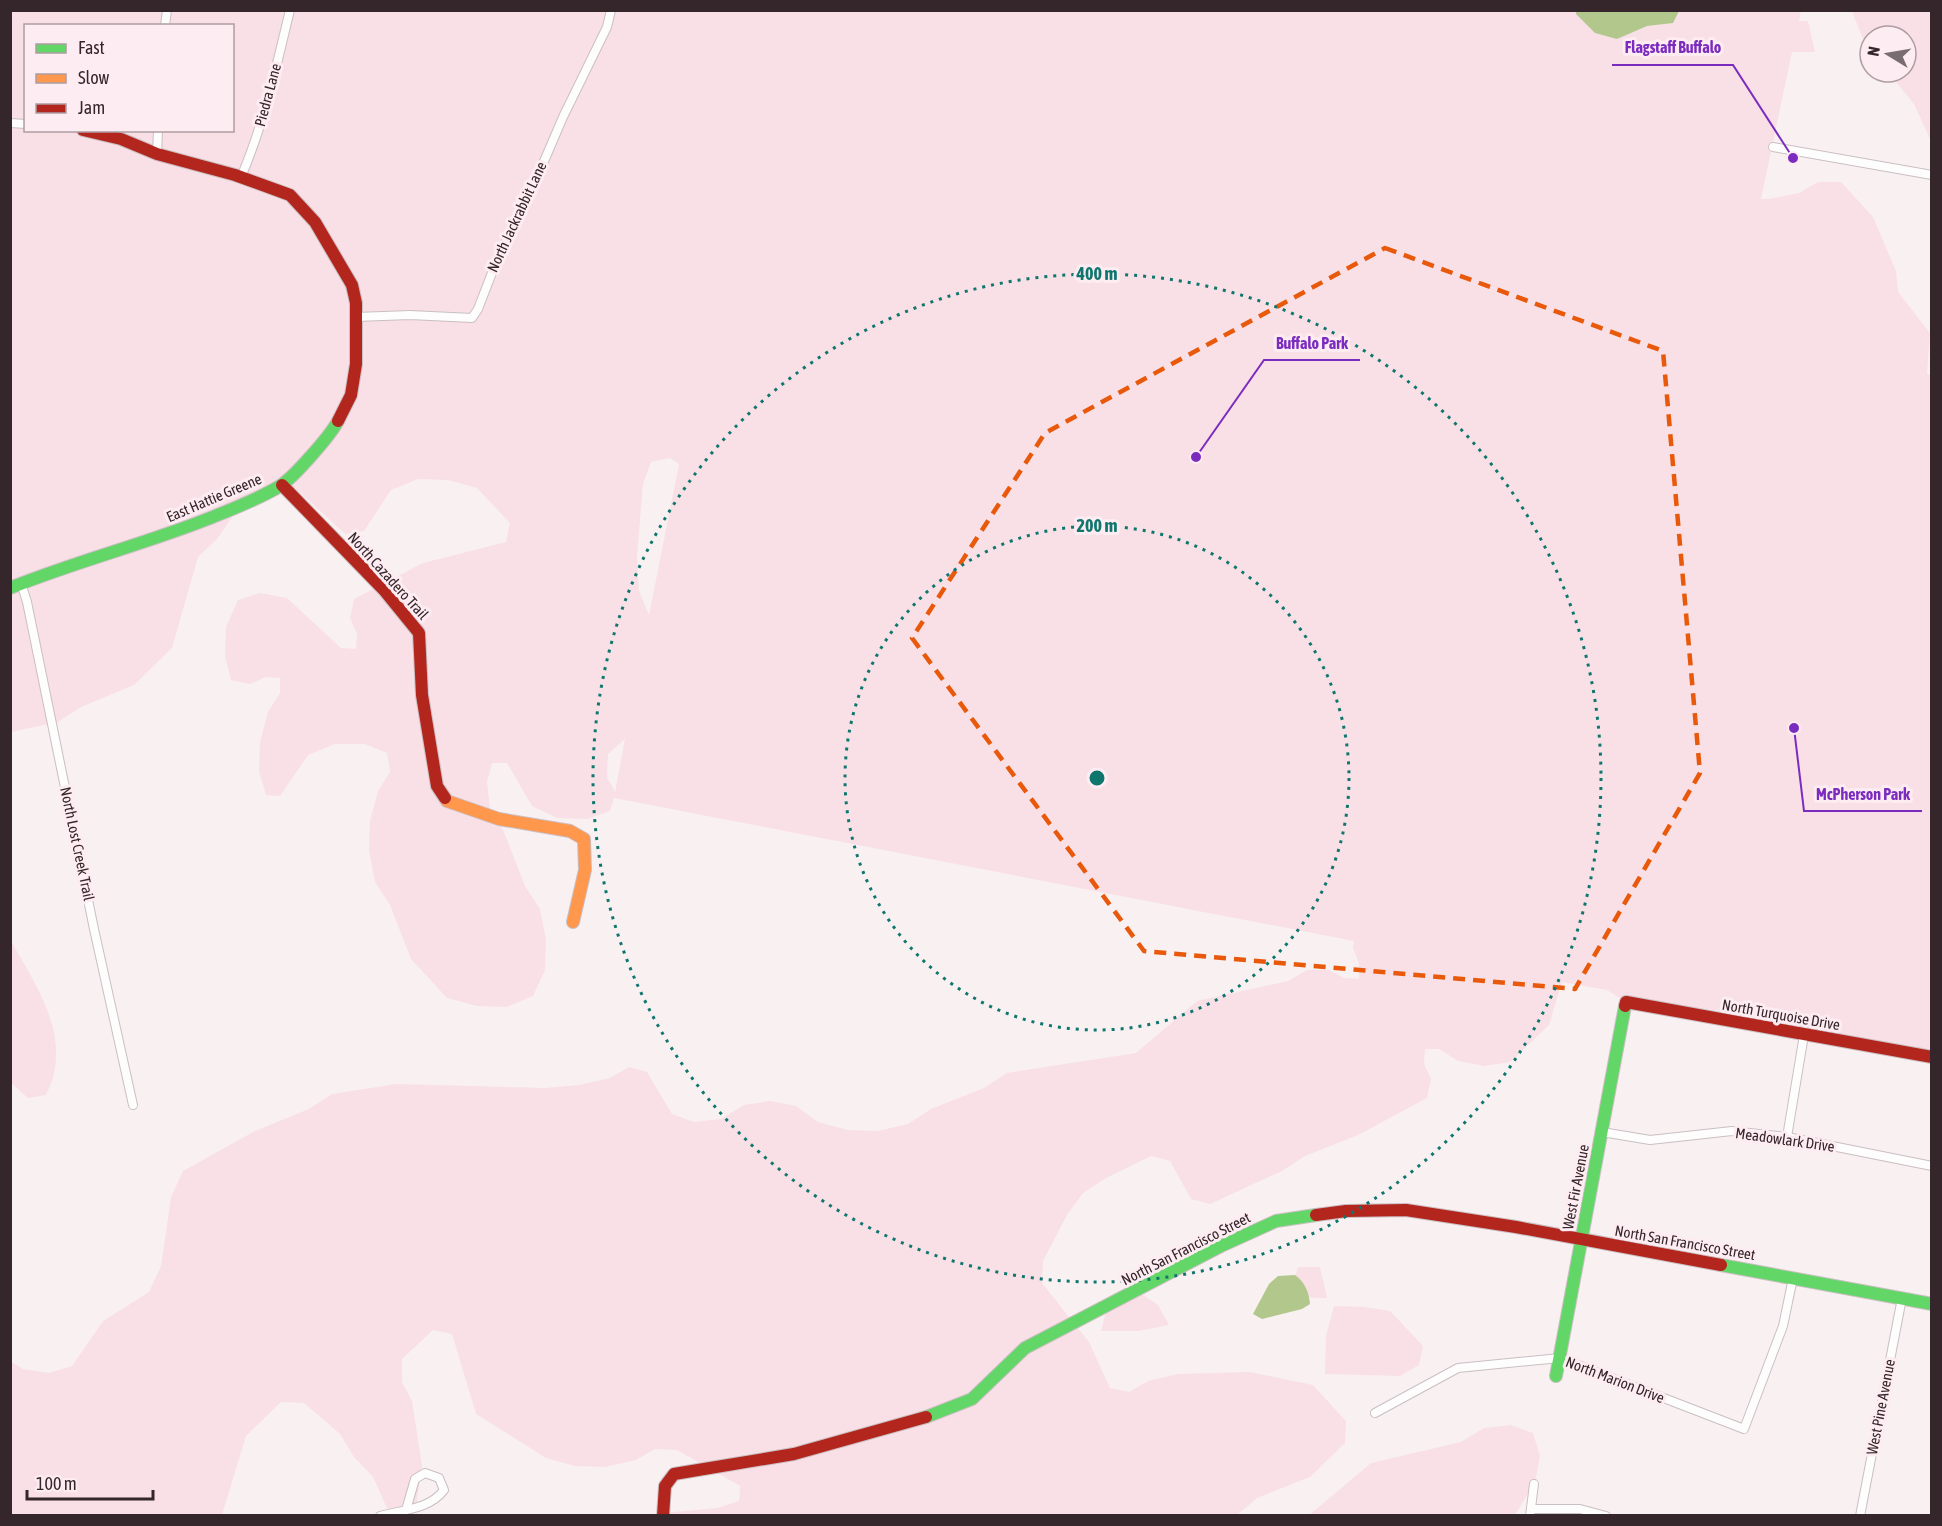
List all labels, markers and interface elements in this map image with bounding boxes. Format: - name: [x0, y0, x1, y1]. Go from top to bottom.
- legend: [24, 24, 234, 132]
- north arrow: [1858, 24, 1918, 84]
- callout: Flagstaff Buffalo: [1612, 31, 1733, 65]
- text: Fast: [78, 37, 105, 58]
- text: Flagstaff Buffalo: [1625, 38, 1722, 56]
- text: N: [1864, 45, 1883, 57]
- street label: Piedra Lane: [251, 61, 284, 128]
- text: Slow: [78, 67, 109, 88]
- text: Jam: [78, 97, 105, 118]
- street label: North Jackrabbit Lane: [484, 159, 550, 275]
- text: 400 m: [1076, 263, 1117, 284]
- callout: Buffalo Park: [1264, 326, 1360, 360]
- text: Buffalo Park: [1276, 334, 1349, 352]
- street label: East Hattie Greene: [164, 470, 264, 525]
- text: 200 m: [1077, 515, 1117, 536]
- street label: North Cazadero Trail: [345, 529, 432, 623]
- centre of rings: [1087, 768, 1107, 788]
- callout: McPherson Park: [1804, 777, 1922, 811]
- street label: North Lost Creek Trail: [57, 785, 98, 902]
- text: McPherson Park: [1816, 785, 1911, 803]
- street label: North Turquoise Drive: [1721, 996, 1842, 1033]
- street label: Meadowlark Drive: [1734, 1124, 1836, 1155]
- street label: West Fir Avenue: [1559, 1143, 1592, 1231]
- street label: North San Francisco Street: [1118, 1209, 1253, 1288]
- street label: North San Francisco Street: [1613, 1222, 1757, 1263]
- street label: North Marion Drive: [1563, 1353, 1667, 1406]
- street label: West Pine Avenue: [1863, 1357, 1898, 1456]
- scale bar: [27, 1463, 153, 1501]
- text: 100 m: [36, 1473, 77, 1494]

